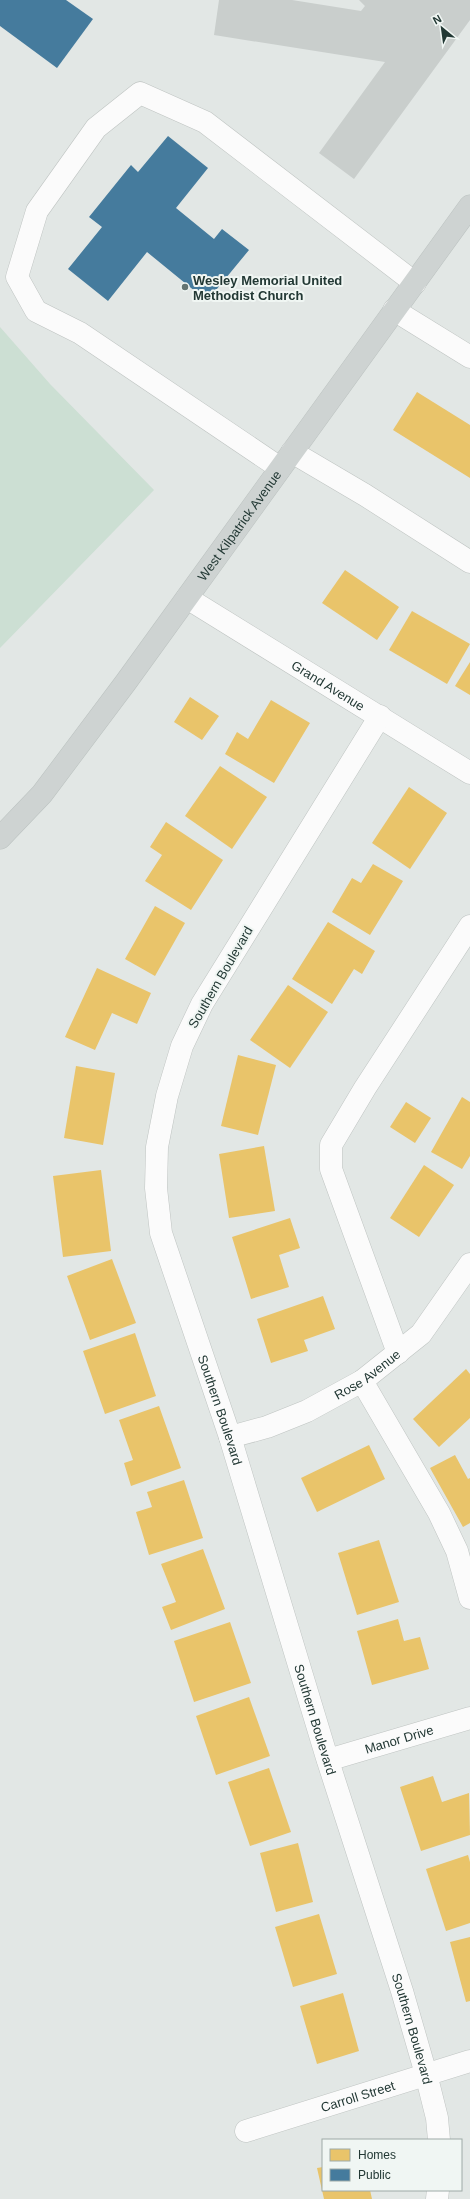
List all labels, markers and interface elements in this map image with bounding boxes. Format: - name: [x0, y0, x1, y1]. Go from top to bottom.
- north arrow: [422, 8, 462, 48]
- text: N: [431, 12, 444, 26]
- place label: Wesley Memorial United Methodist Church: [193, 273, 342, 303]
- marker: Wesley Memorial United Methodist Church: [180, 282, 190, 292]
- street label: West Kilpatrick Avenue: [195, 468, 284, 584]
- street label: Grand Avenue: [289, 658, 367, 714]
- street label: Southern Boulevard: [185, 924, 256, 1031]
- street label: Rose Avenue: [332, 1347, 403, 1403]
- street label: Southern Boulevard: [195, 1353, 245, 1467]
- street label: Southern Boulevard: [291, 1662, 339, 1777]
- street label: Manor Drive: [363, 1722, 435, 1757]
- street label: Southern Boulevard: [389, 1971, 435, 2086]
- street label: Carroll Street: [319, 2078, 397, 2115]
- legend: [322, 2139, 462, 2191]
- text: Homes: [358, 2148, 396, 2162]
- text: Public: [358, 2168, 391, 2182]

